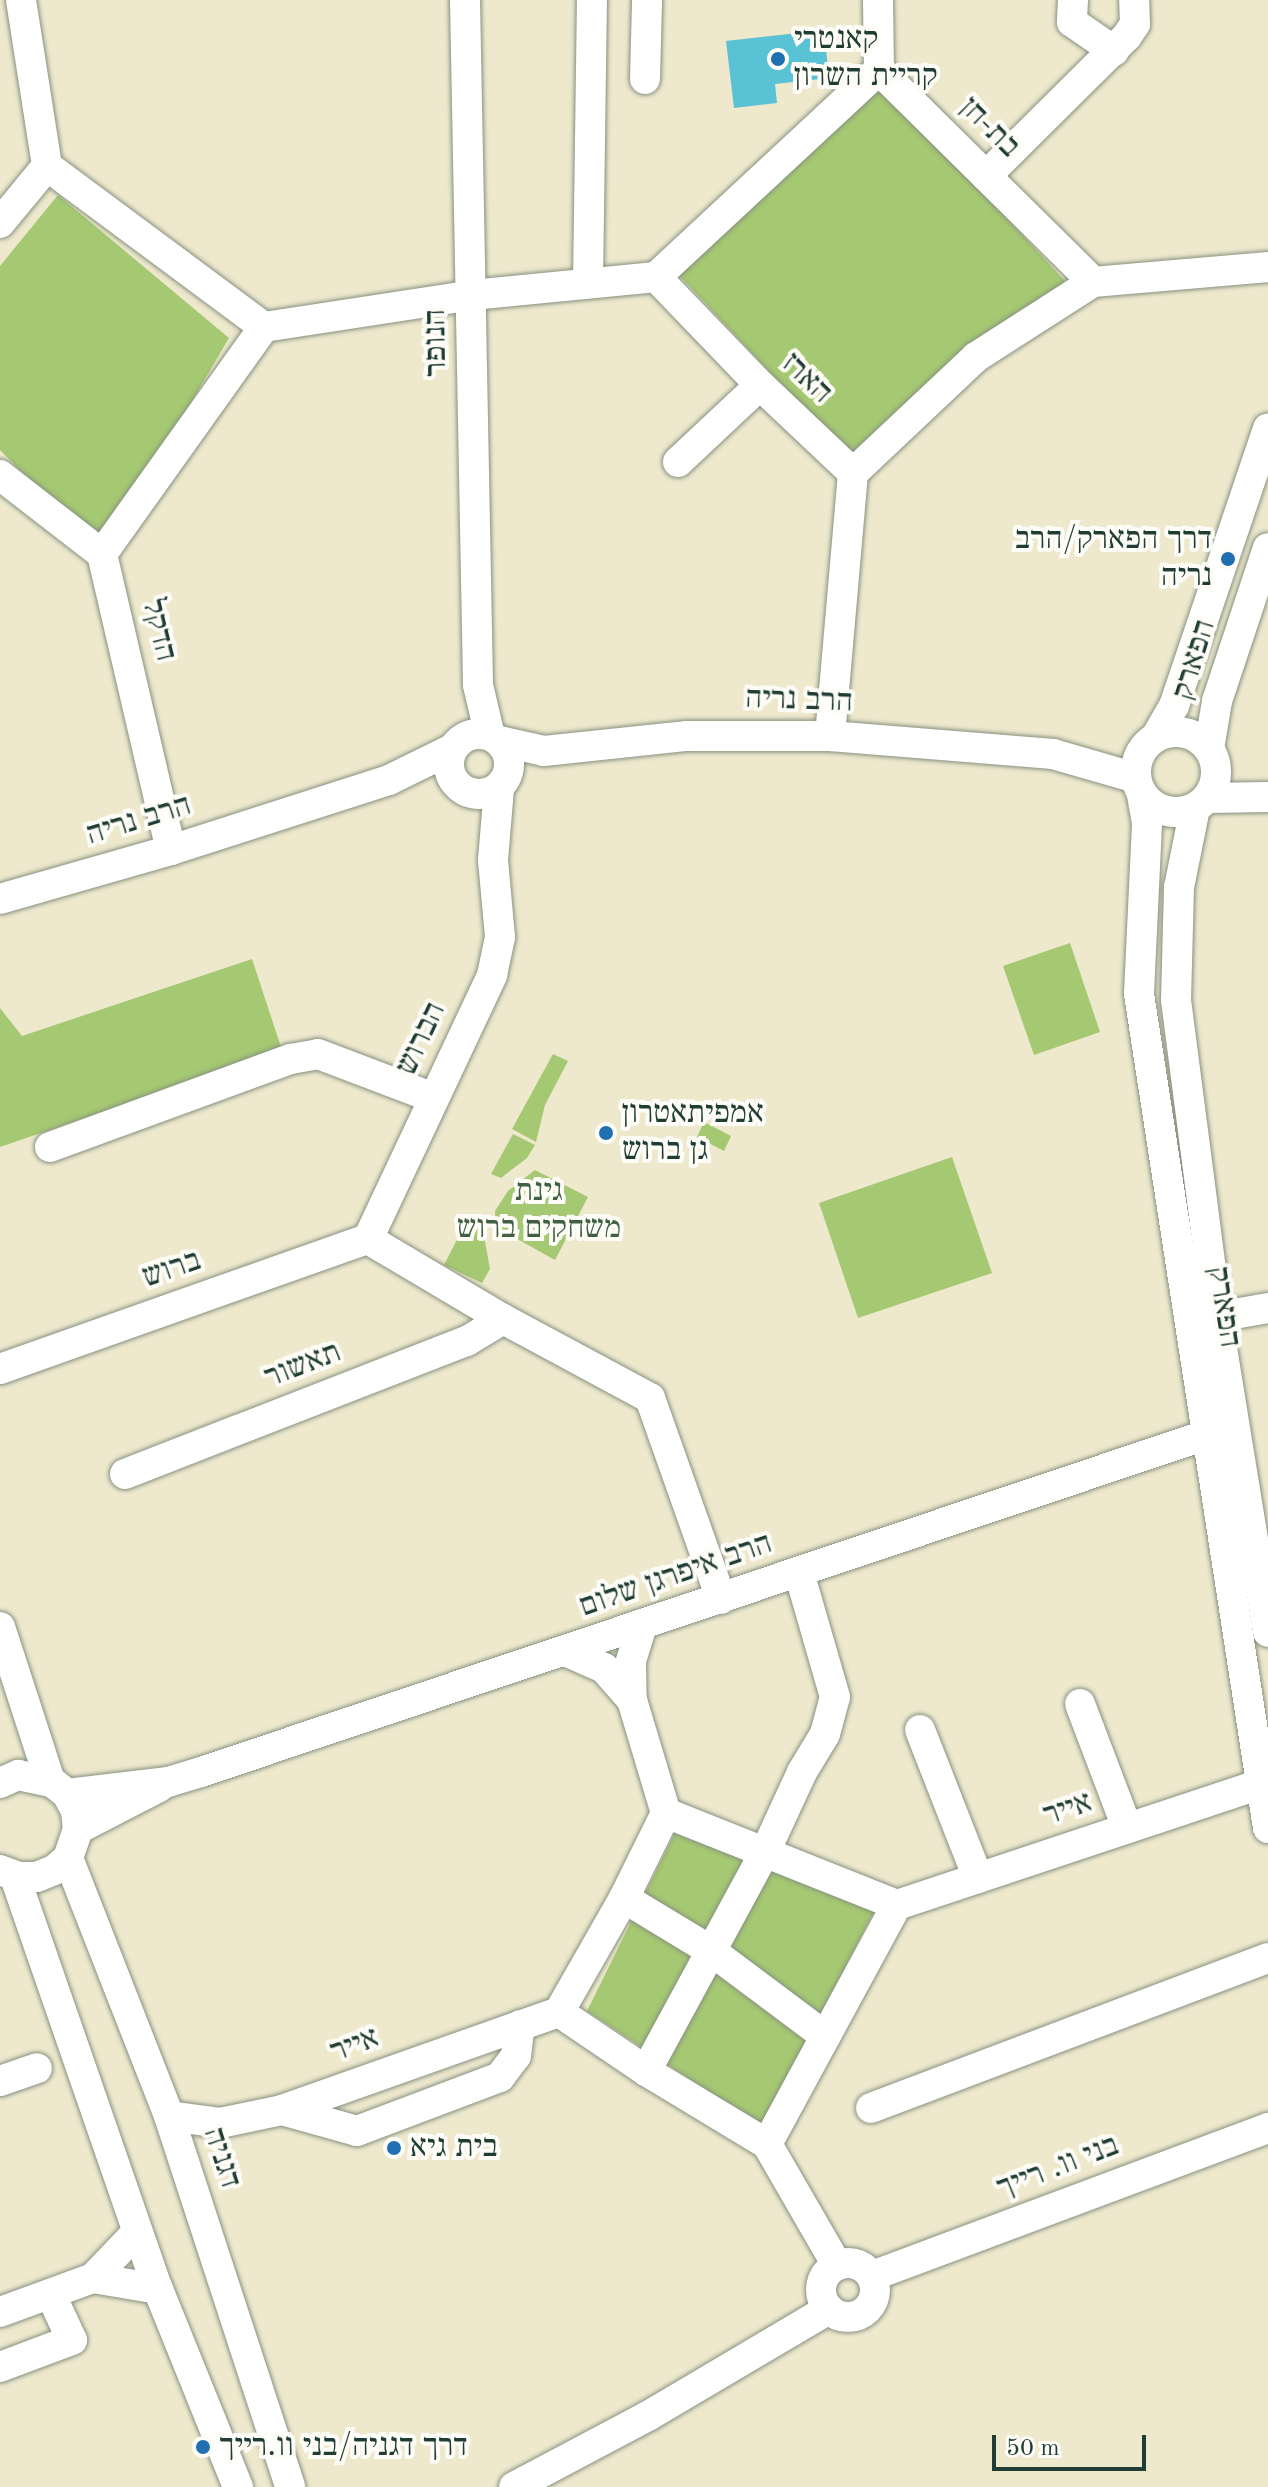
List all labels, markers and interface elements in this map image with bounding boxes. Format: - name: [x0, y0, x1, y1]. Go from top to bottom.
- place label: קאנטרי קריית השרון: [794, 22, 938, 97]
- marker: קאנטרי קריית השרון: [769, 50, 787, 68]
- street label: בת-חן: [951, 90, 1027, 166]
- street label: הנופר: [417, 309, 457, 377]
- street label: הארז: [772, 345, 840, 413]
- place label: דרך הפארק/הרב נריה: [1015, 522, 1212, 597]
- marker: דרך הפארק/הרב נריה: [1219, 550, 1237, 568]
- street label: הדקל: [132, 595, 184, 665]
- street label: הפארק: [1165, 615, 1225, 705]
- street label: הרב נריה: [744, 680, 854, 722]
- street label: הרב נריה: [82, 787, 196, 855]
- street label: הברוש: [389, 996, 455, 1082]
- place label: אמפיתאטרון גן ברוש: [622, 1096, 764, 1171]
- marker: אמפיתאטרון גן ברוש: [597, 1124, 615, 1142]
- park label: גינת משחקים ברוש: [457, 1174, 621, 1249]
- street label: ברוש: [138, 1242, 206, 1298]
- street label: הפארק: [1198, 1264, 1248, 1350]
- street label: תאשור: [259, 1334, 347, 1398]
- street label: הרב איפרגן שלום: [575, 1525, 777, 1627]
- street label: אייר: [1039, 1784, 1097, 1836]
- street label: אייר: [325, 2020, 385, 2072]
- street label: דגניה: [193, 2123, 249, 2193]
- street label: בני וו. רייך: [992, 2127, 1124, 2209]
- place label: בית גיא: [410, 2129, 498, 2167]
- marker: בית גיא: [385, 2139, 403, 2157]
- scale bar: [996, 2419, 1150, 2469]
- place label: דרך דגניה/בני וו.רייך: [219, 2428, 468, 2466]
- text: 50 m: [1006, 2437, 1060, 2461]
- marker: דרך דגניה/בני וו.רייך: [194, 2438, 212, 2456]

